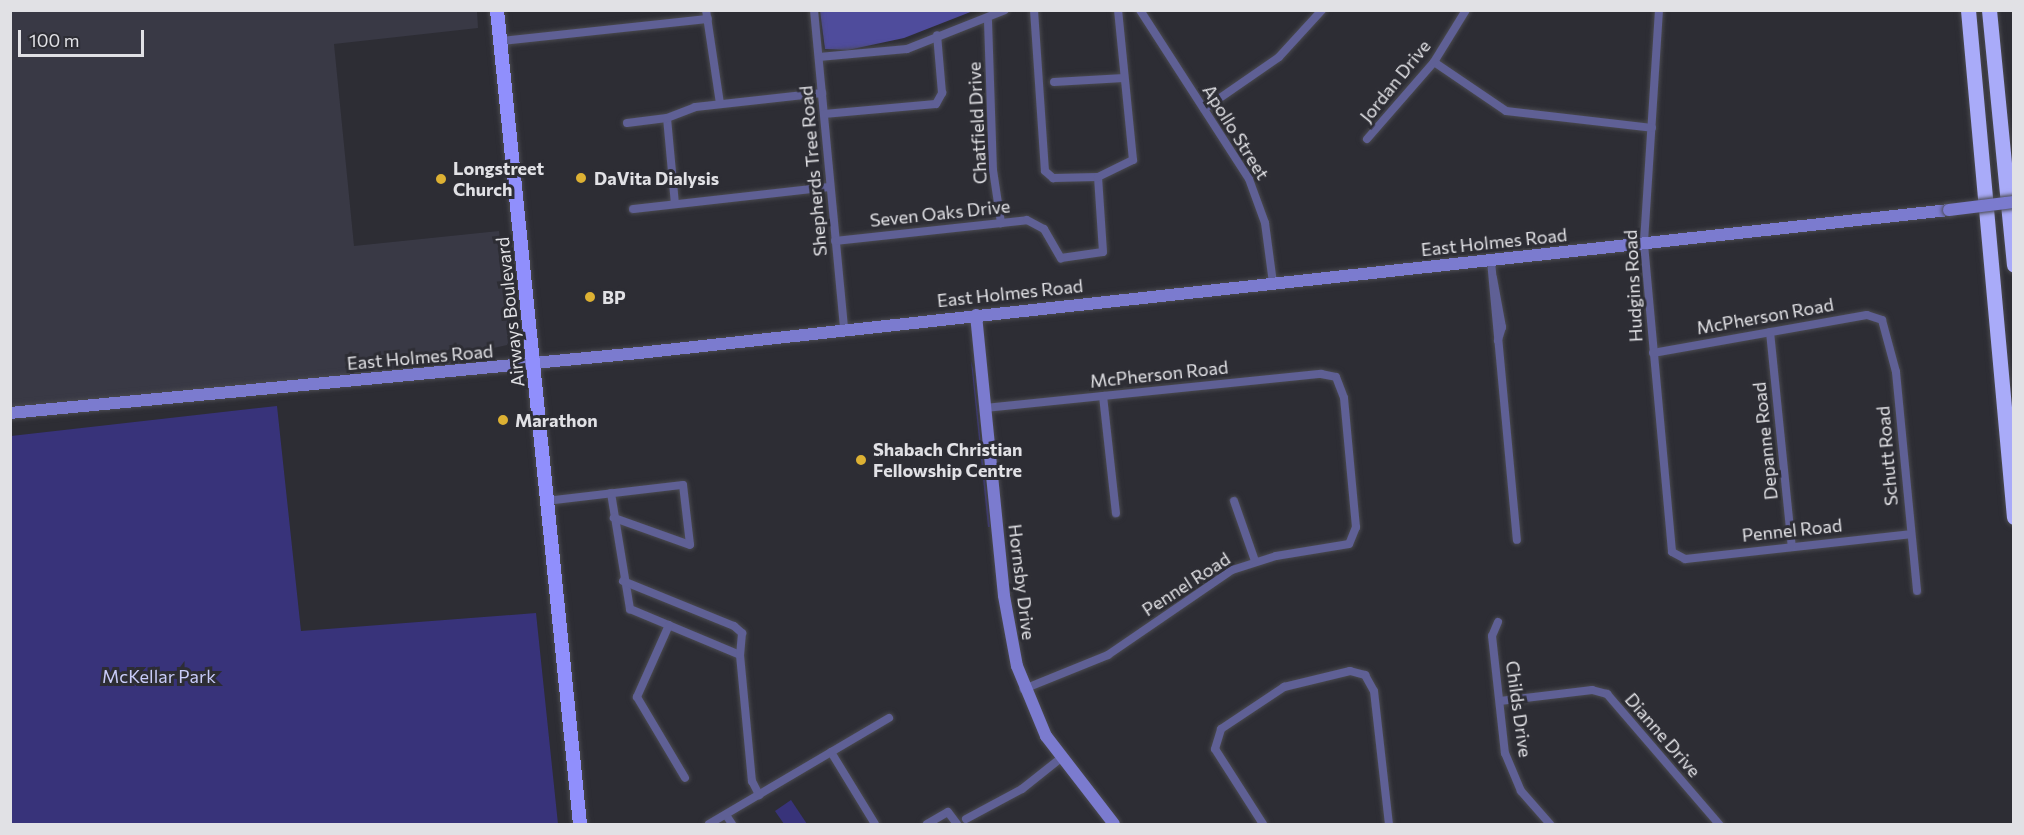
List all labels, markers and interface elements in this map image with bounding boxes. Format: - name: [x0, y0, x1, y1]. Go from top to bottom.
- scale bar: [21, 18, 147, 56]
- text: 100 m: [29, 29, 79, 51]
- street label: Jordan Drive: [1355, 35, 1435, 127]
- street label: Chatfield Drive: [963, 61, 991, 185]
- street label: Apollo Street: [1198, 80, 1274, 184]
- street label: Shepherds Tree Road: [795, 85, 831, 257]
- place label: Longstreet Church: [453, 158, 544, 201]
- place label: DaVita Dialysis: [594, 167, 719, 189]
- marker: DaVita Dialysis: [572, 169, 590, 187]
- marker: Longstreet Church: [434, 172, 448, 186]
- street label: Seven Oaks Drive: [869, 195, 1011, 231]
- street label: East Holmes Road: [1420, 224, 1568, 260]
- street label: Hudgins Road: [1619, 229, 1647, 343]
- street label: Airways Boulevard: [491, 236, 529, 388]
- street label: East Holmes Road: [936, 275, 1084, 311]
- place label: BP: [602, 286, 626, 308]
- marker: BP: [583, 290, 597, 304]
- street label: McPherson Road: [1695, 293, 1835, 339]
- street label: East Holmes Road: [346, 340, 494, 374]
- street label: McPherson Road: [1089, 356, 1229, 392]
- street label: Depanne Road: [1748, 381, 1782, 501]
- street label: Schutt Road: [1872, 405, 1902, 507]
- place label: Marathon: [515, 409, 598, 431]
- marker: Marathon: [496, 413, 510, 427]
- place label: Shabach Christian Fellowship Centre: [873, 439, 1022, 482]
- marker: Shabach Christian Fellowship Centre: [854, 453, 868, 467]
- street label: Pennel Road: [1741, 514, 1843, 546]
- street label: Hornsby Drive: [1004, 523, 1040, 641]
- street label: Pennel Road: [1138, 548, 1234, 620]
- street label: Childs Drive: [1502, 659, 1536, 759]
- park label: McKellar Park: [102, 665, 216, 687]
- street label: Dianne Drive: [1621, 689, 1705, 781]

